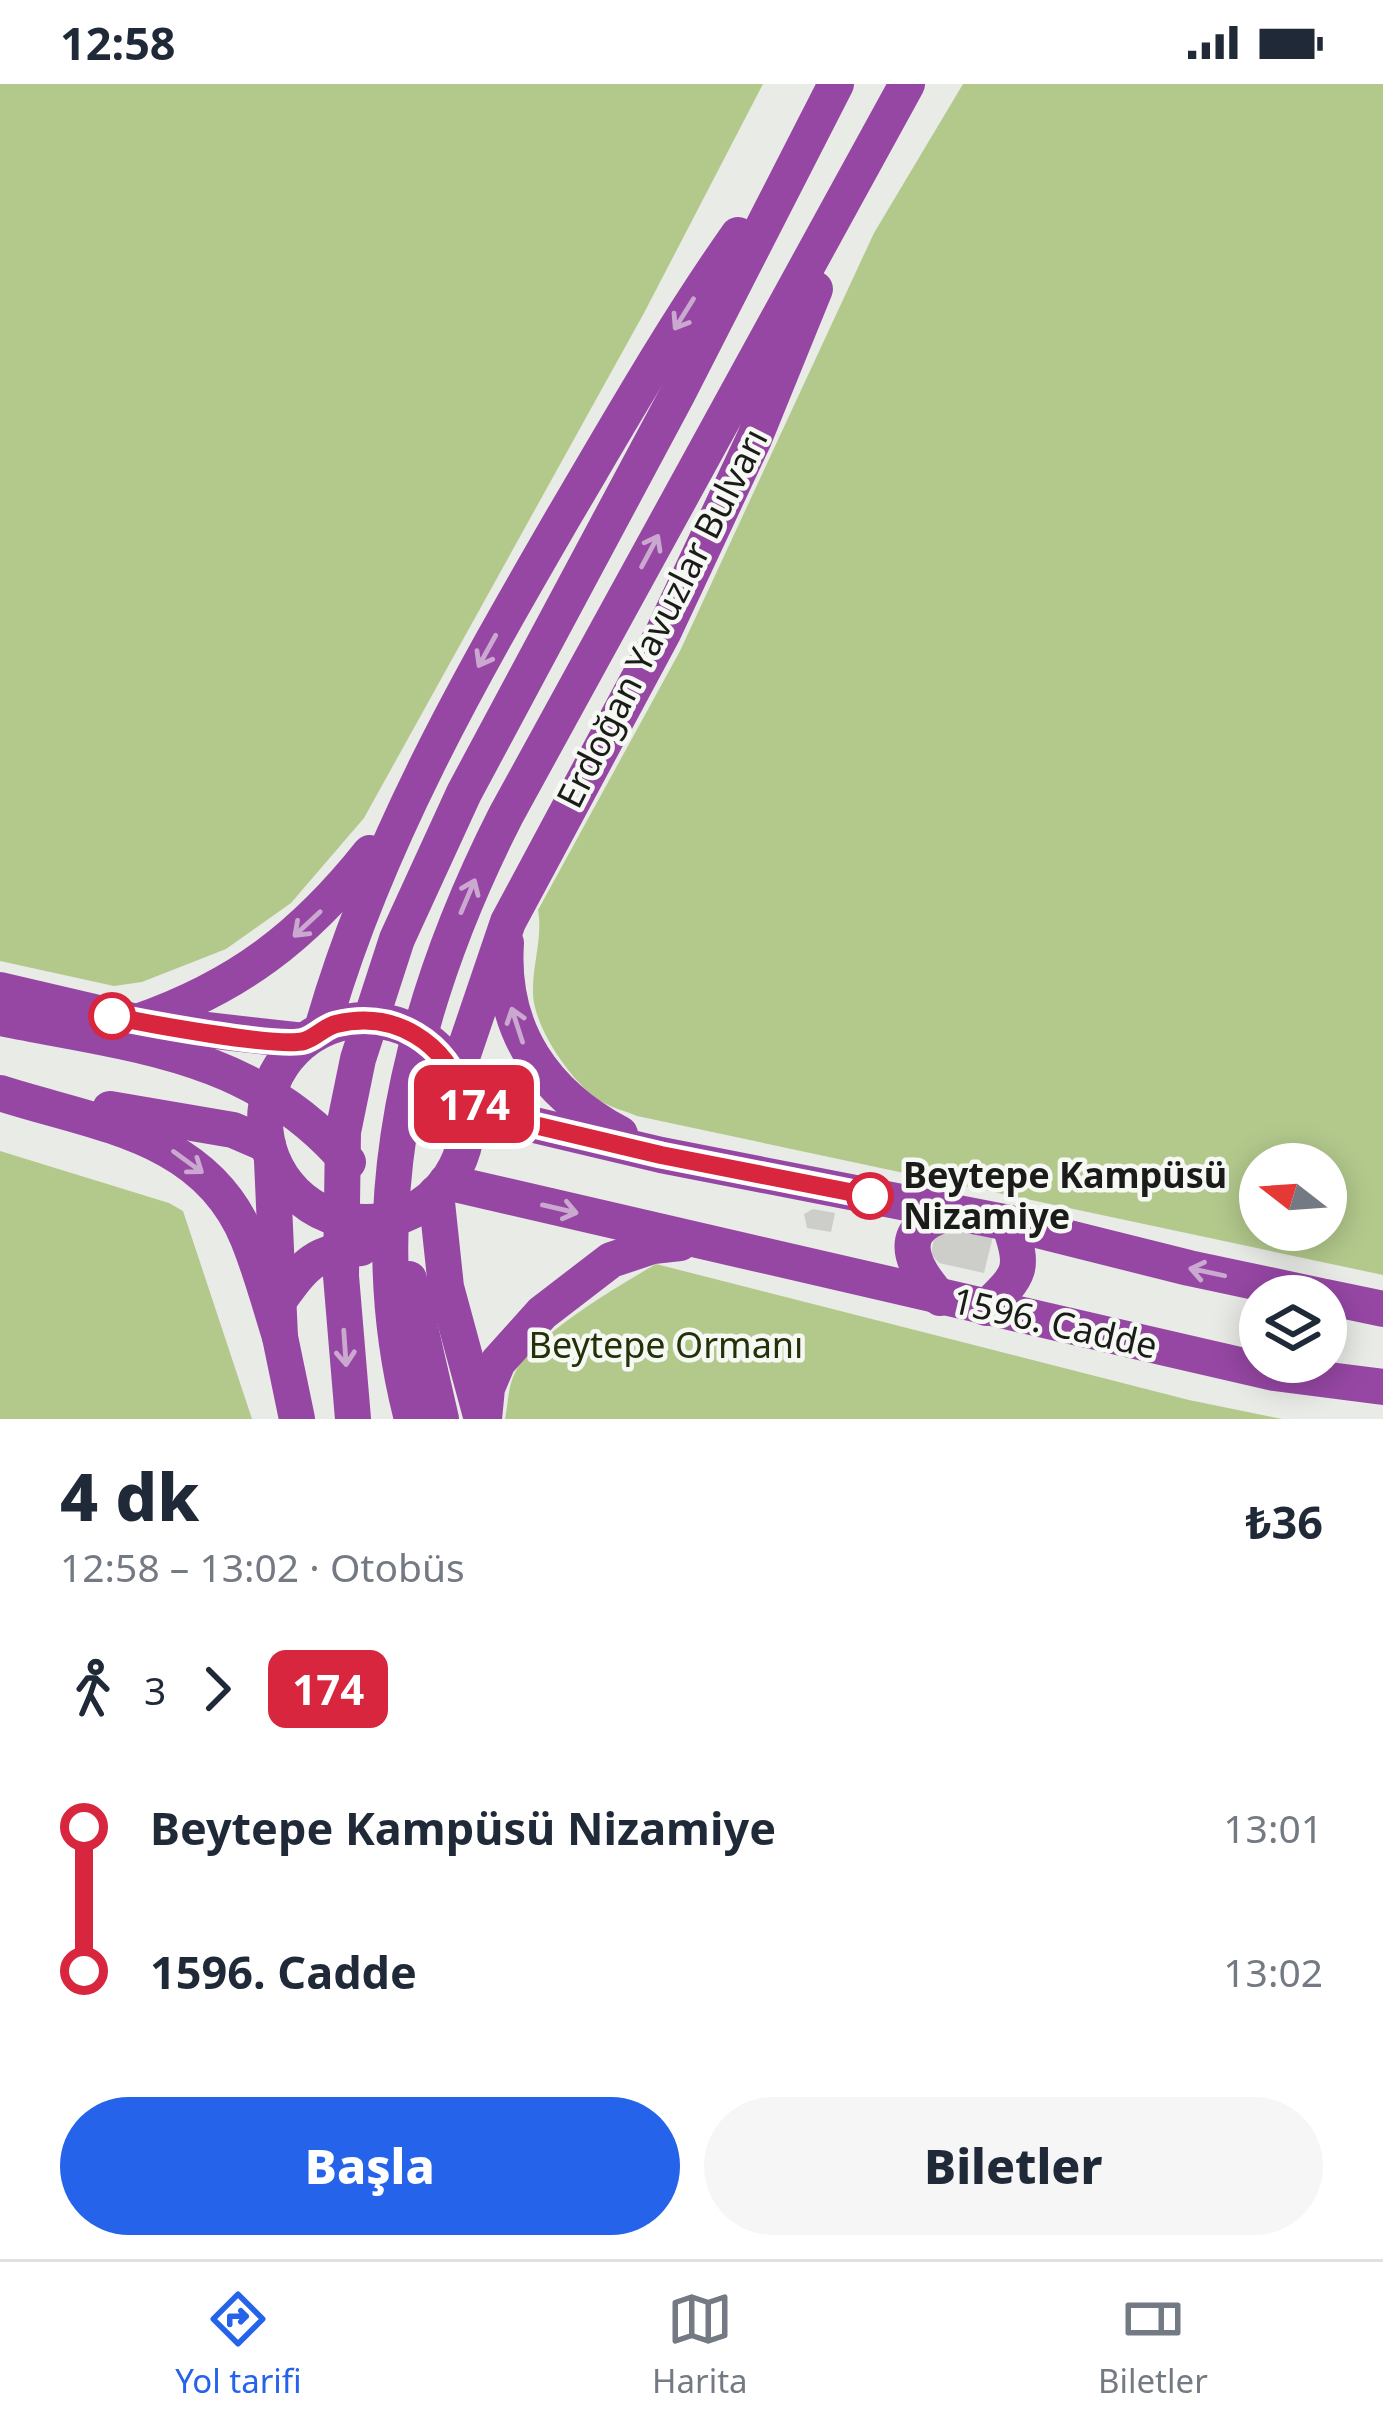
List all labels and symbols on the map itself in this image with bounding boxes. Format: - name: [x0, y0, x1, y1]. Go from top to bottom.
- one-way arrow: [672, 296, 696, 330]
- street label: Erdoğan Yavuzlar Bulvarı: [544, 420, 779, 816]
- one-way arrow: [639, 535, 662, 570]
- one-way arrow: [475, 632, 498, 667]
- one-way arrow: [459, 878, 480, 915]
- one-way arrow: [292, 910, 322, 938]
- unlabelled marker: [90, 994, 134, 1038]
- one-way arrow: [505, 1007, 527, 1045]
- line badge: 174: [405, 1065, 543, 1143]
- north arrow: [1239, 1143, 1347, 1251]
- one-way arrow: [171, 1148, 204, 1174]
- place label: Beytepe Kampüsü Nizamiye: [903, 1150, 1227, 1240]
- marker: Beytepe Kampüsü Nizamiye: [848, 1174, 892, 1218]
- one-way arrow: [541, 1199, 579, 1221]
- one-way arrow: [1188, 1260, 1227, 1282]
- street label: 1596. Cadde: [948, 1275, 1162, 1370]
- park label: Beytepe Ormanı: [529, 1320, 803, 1369]
- one-way arrow: [334, 1328, 357, 1367]

